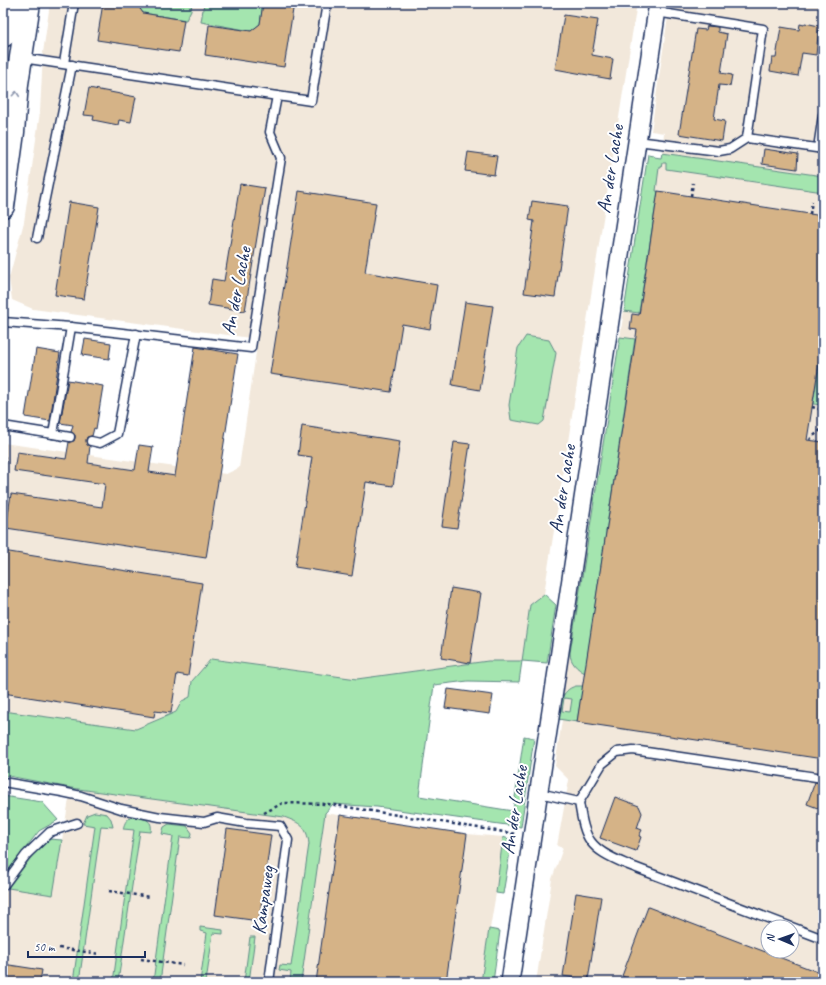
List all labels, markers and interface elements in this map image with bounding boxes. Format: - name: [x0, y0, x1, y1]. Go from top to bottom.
- one-way arrow: [12, 90, 21, 97]
- street label: An der Lache: [591, 121, 630, 215]
- street label: An der Lache: [215, 243, 257, 337]
- street label: An der Lache: [543, 441, 582, 535]
- street label: An der Lache: [495, 762, 534, 856]
- street label: Kampaweg: [246, 863, 280, 936]
- north arrow: [760, 919, 800, 959]
- scale bar: [28, 933, 145, 959]
- text: N: [763, 933, 777, 942]
- text: 50 m: [34, 939, 56, 955]

